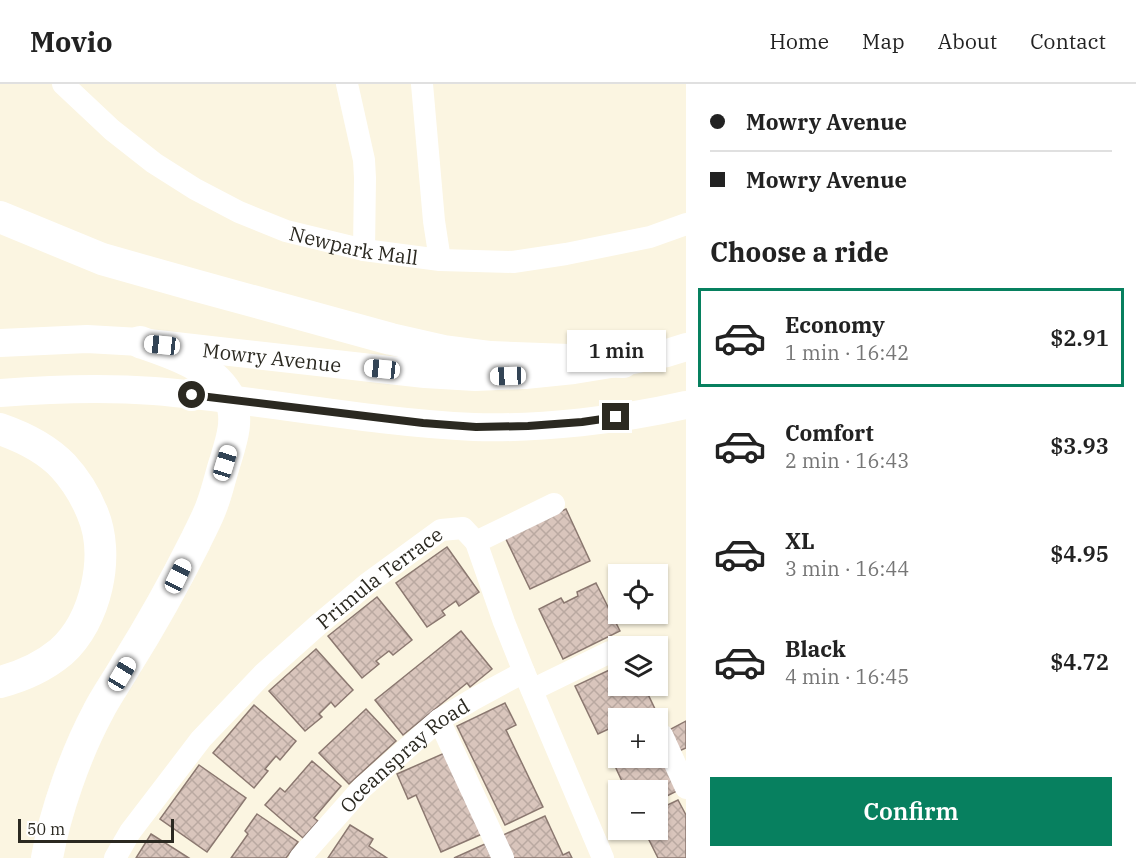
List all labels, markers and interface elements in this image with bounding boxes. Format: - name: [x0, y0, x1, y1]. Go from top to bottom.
- text: Movio: [30, 23, 112, 60]
- text: Home: [769, 27, 829, 55]
- text: Map: [862, 27, 905, 55]
- text: About: [938, 27, 997, 55]
- text: Contact: [1030, 27, 1106, 55]
- text: Mowry Avenue: [746, 107, 907, 136]
- text: Mowry Avenue: [746, 165, 907, 194]
- street label: Newpark Mall: [287, 219, 420, 271]
- text: Choose a ride: [710, 234, 889, 269]
- text: Economy: [785, 310, 885, 339]
- icon: car: [713, 311, 767, 365]
- text: $2.91: [1050, 323, 1109, 352]
- callout: 1 min: [566, 330, 666, 372]
- car: [143, 334, 181, 356]
- street label: Mowry Avenue: [201, 336, 343, 378]
- text: 1 min: [589, 337, 644, 364]
- text: 1 min · 16:42: [785, 339, 909, 366]
- car: [363, 358, 401, 380]
- car: [490, 366, 526, 386]
- route start: [178, 381, 205, 408]
- route end: [602, 403, 629, 430]
- text: Comfort: [785, 418, 874, 447]
- icon: car: [713, 419, 767, 473]
- text: $3.93: [1050, 431, 1109, 460]
- car: [211, 443, 239, 483]
- text: 2 min · 16:43: [785, 447, 909, 474]
- street label: Primula Terrace: [310, 520, 448, 635]
- text: XL: [785, 526, 815, 555]
- icon: car: [713, 527, 767, 581]
- text: $4.95: [1050, 539, 1109, 568]
- text: 3 min · 16:44: [785, 555, 909, 582]
- car: [162, 556, 194, 596]
- map controls: [608, 564, 668, 840]
- button: locate: [608, 564, 668, 624]
- text: Black: [785, 634, 846, 663]
- icon: car: [713, 635, 767, 689]
- button: layers: [608, 636, 668, 696]
- text: $4.72: [1050, 647, 1109, 676]
- car: [105, 654, 139, 694]
- text: 4 min · 16:45: [785, 663, 909, 690]
- street label: Oceanspray Road: [333, 692, 474, 818]
- button: +: [608, 708, 668, 768]
- button: Confirm: [710, 777, 1112, 846]
- button: −: [608, 780, 668, 840]
- scale bar: [18, 816, 174, 844]
- text: 50 m: [27, 819, 65, 839]

